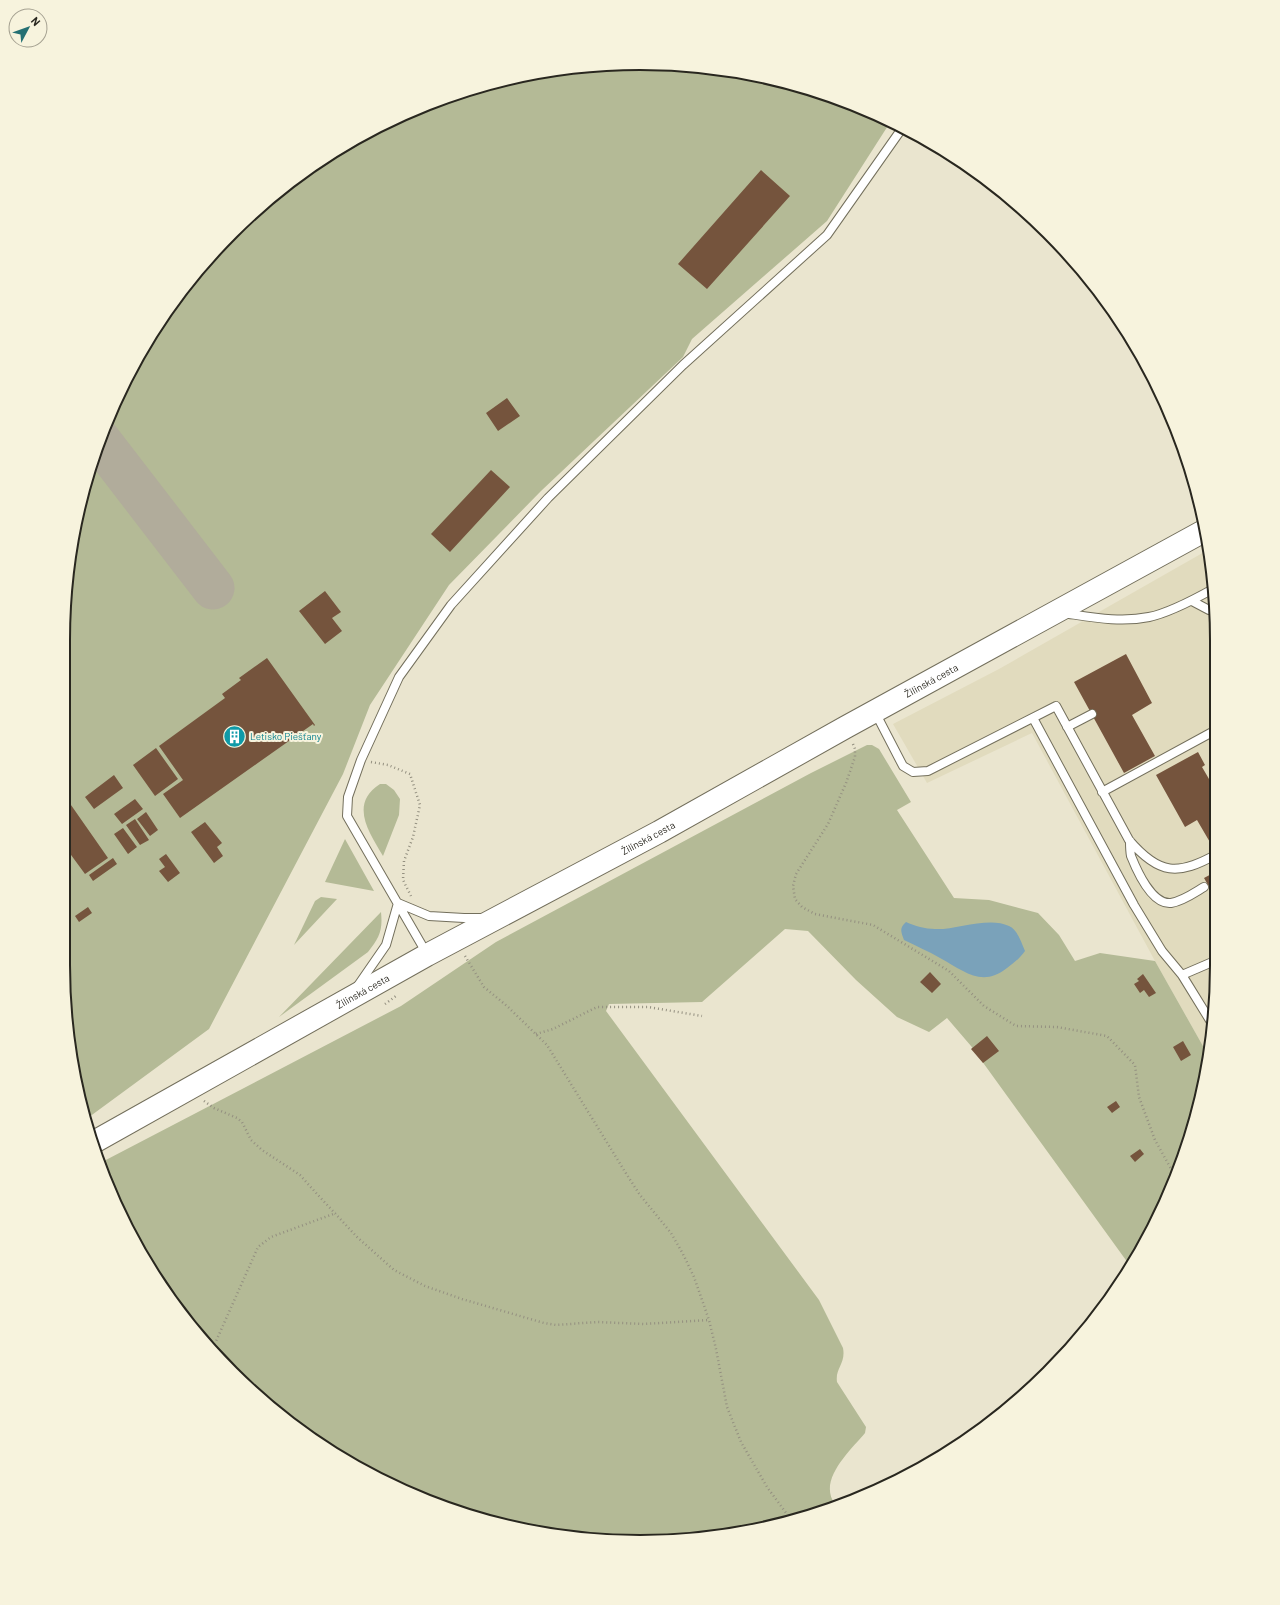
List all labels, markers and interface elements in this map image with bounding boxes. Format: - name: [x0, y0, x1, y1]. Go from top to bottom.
- north arrow: [8, 8, 48, 48]
- text: N: [29, 14, 43, 28]
- street label: Žilinská cesta: [902, 661, 960, 700]
- building icon: Letisko Piešťany: [221, 723, 247, 749]
- place label: Letisko Piešťany: [250, 730, 322, 742]
- street label: Žilinská cesta: [619, 818, 677, 857]
- street label: Žilinská cesta: [334, 971, 391, 1011]

